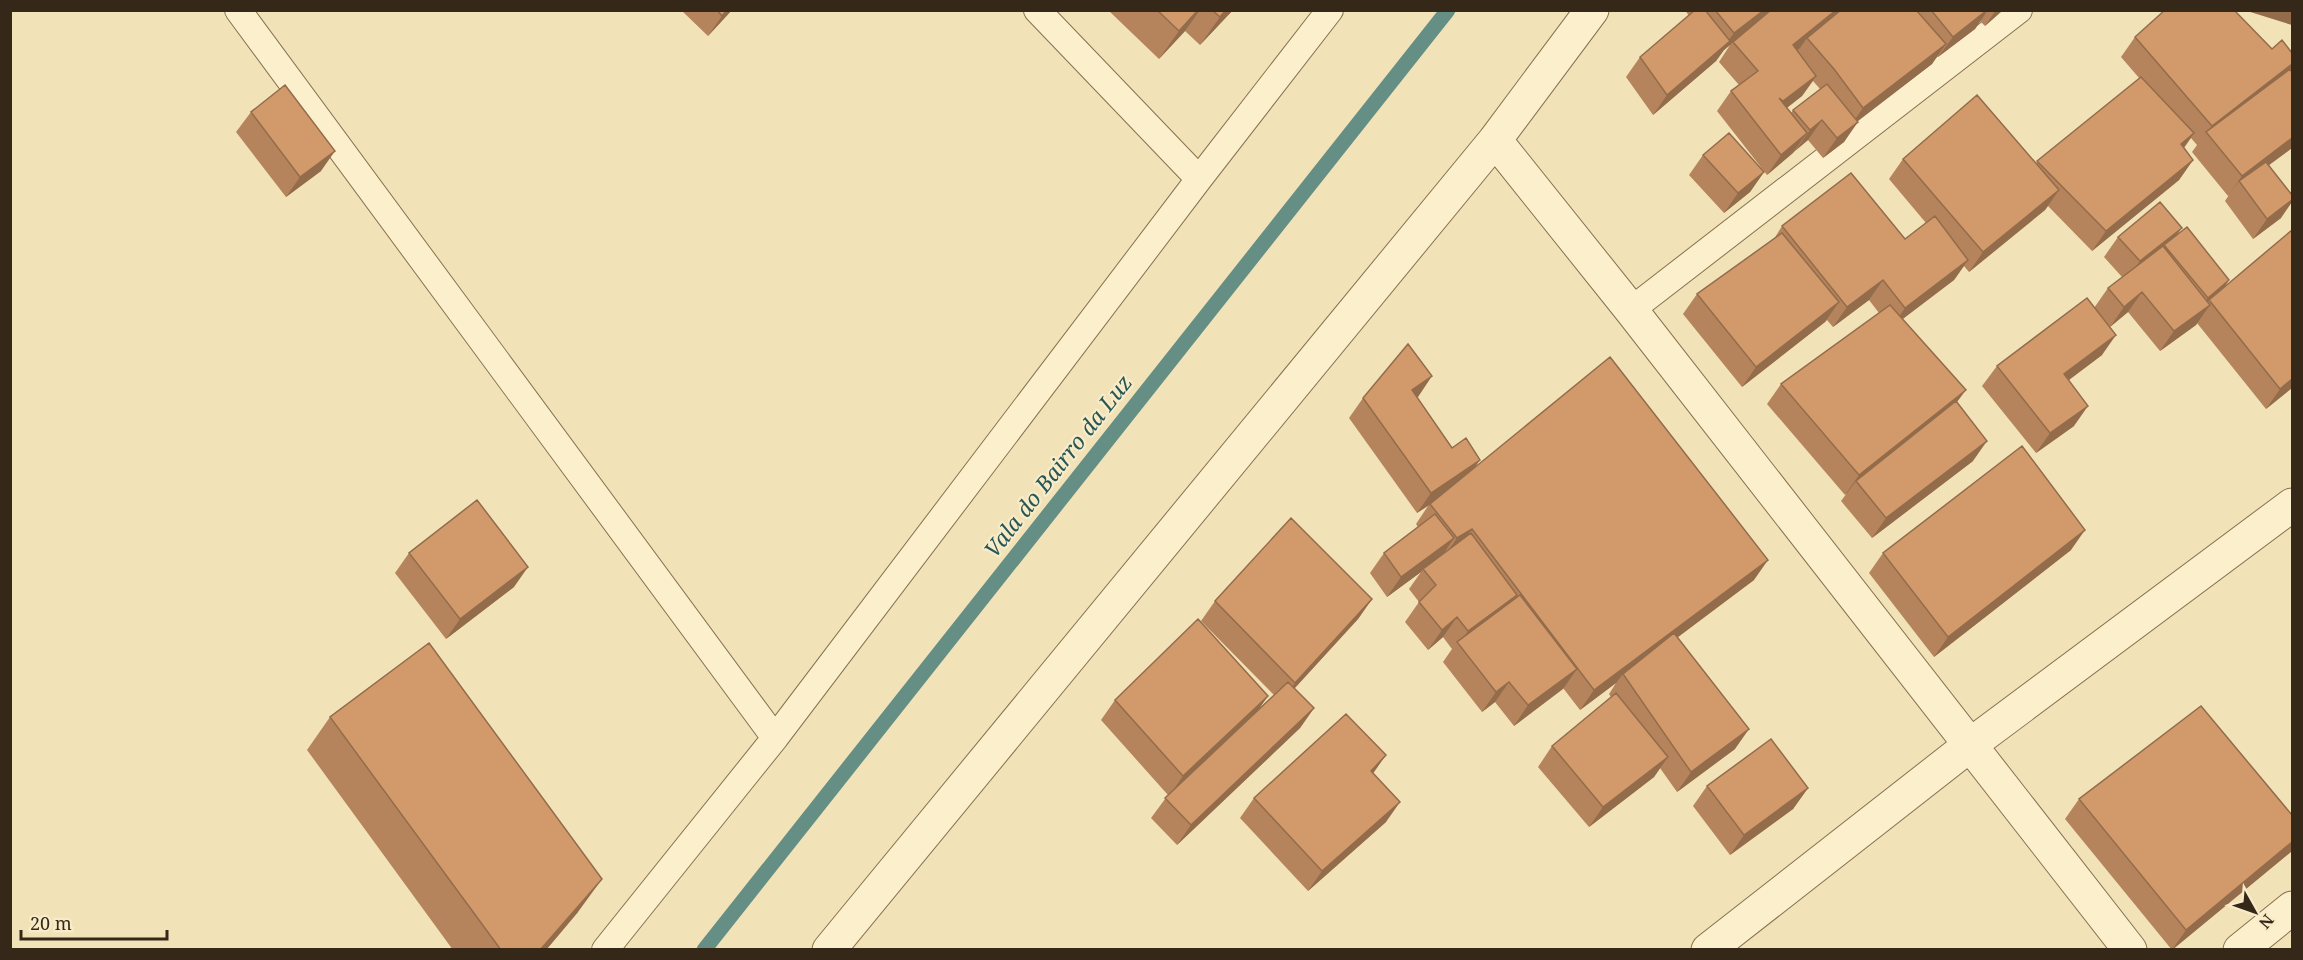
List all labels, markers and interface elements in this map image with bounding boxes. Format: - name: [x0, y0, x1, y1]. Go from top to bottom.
- water label: Vala do Bairro da Luz: [976, 368, 1138, 563]
- north arrow: [2225, 882, 2285, 942]
- scale bar: [21, 903, 166, 941]
- text: N: [2254, 910, 2279, 934]
- text: 20 m: [30, 911, 72, 935]

